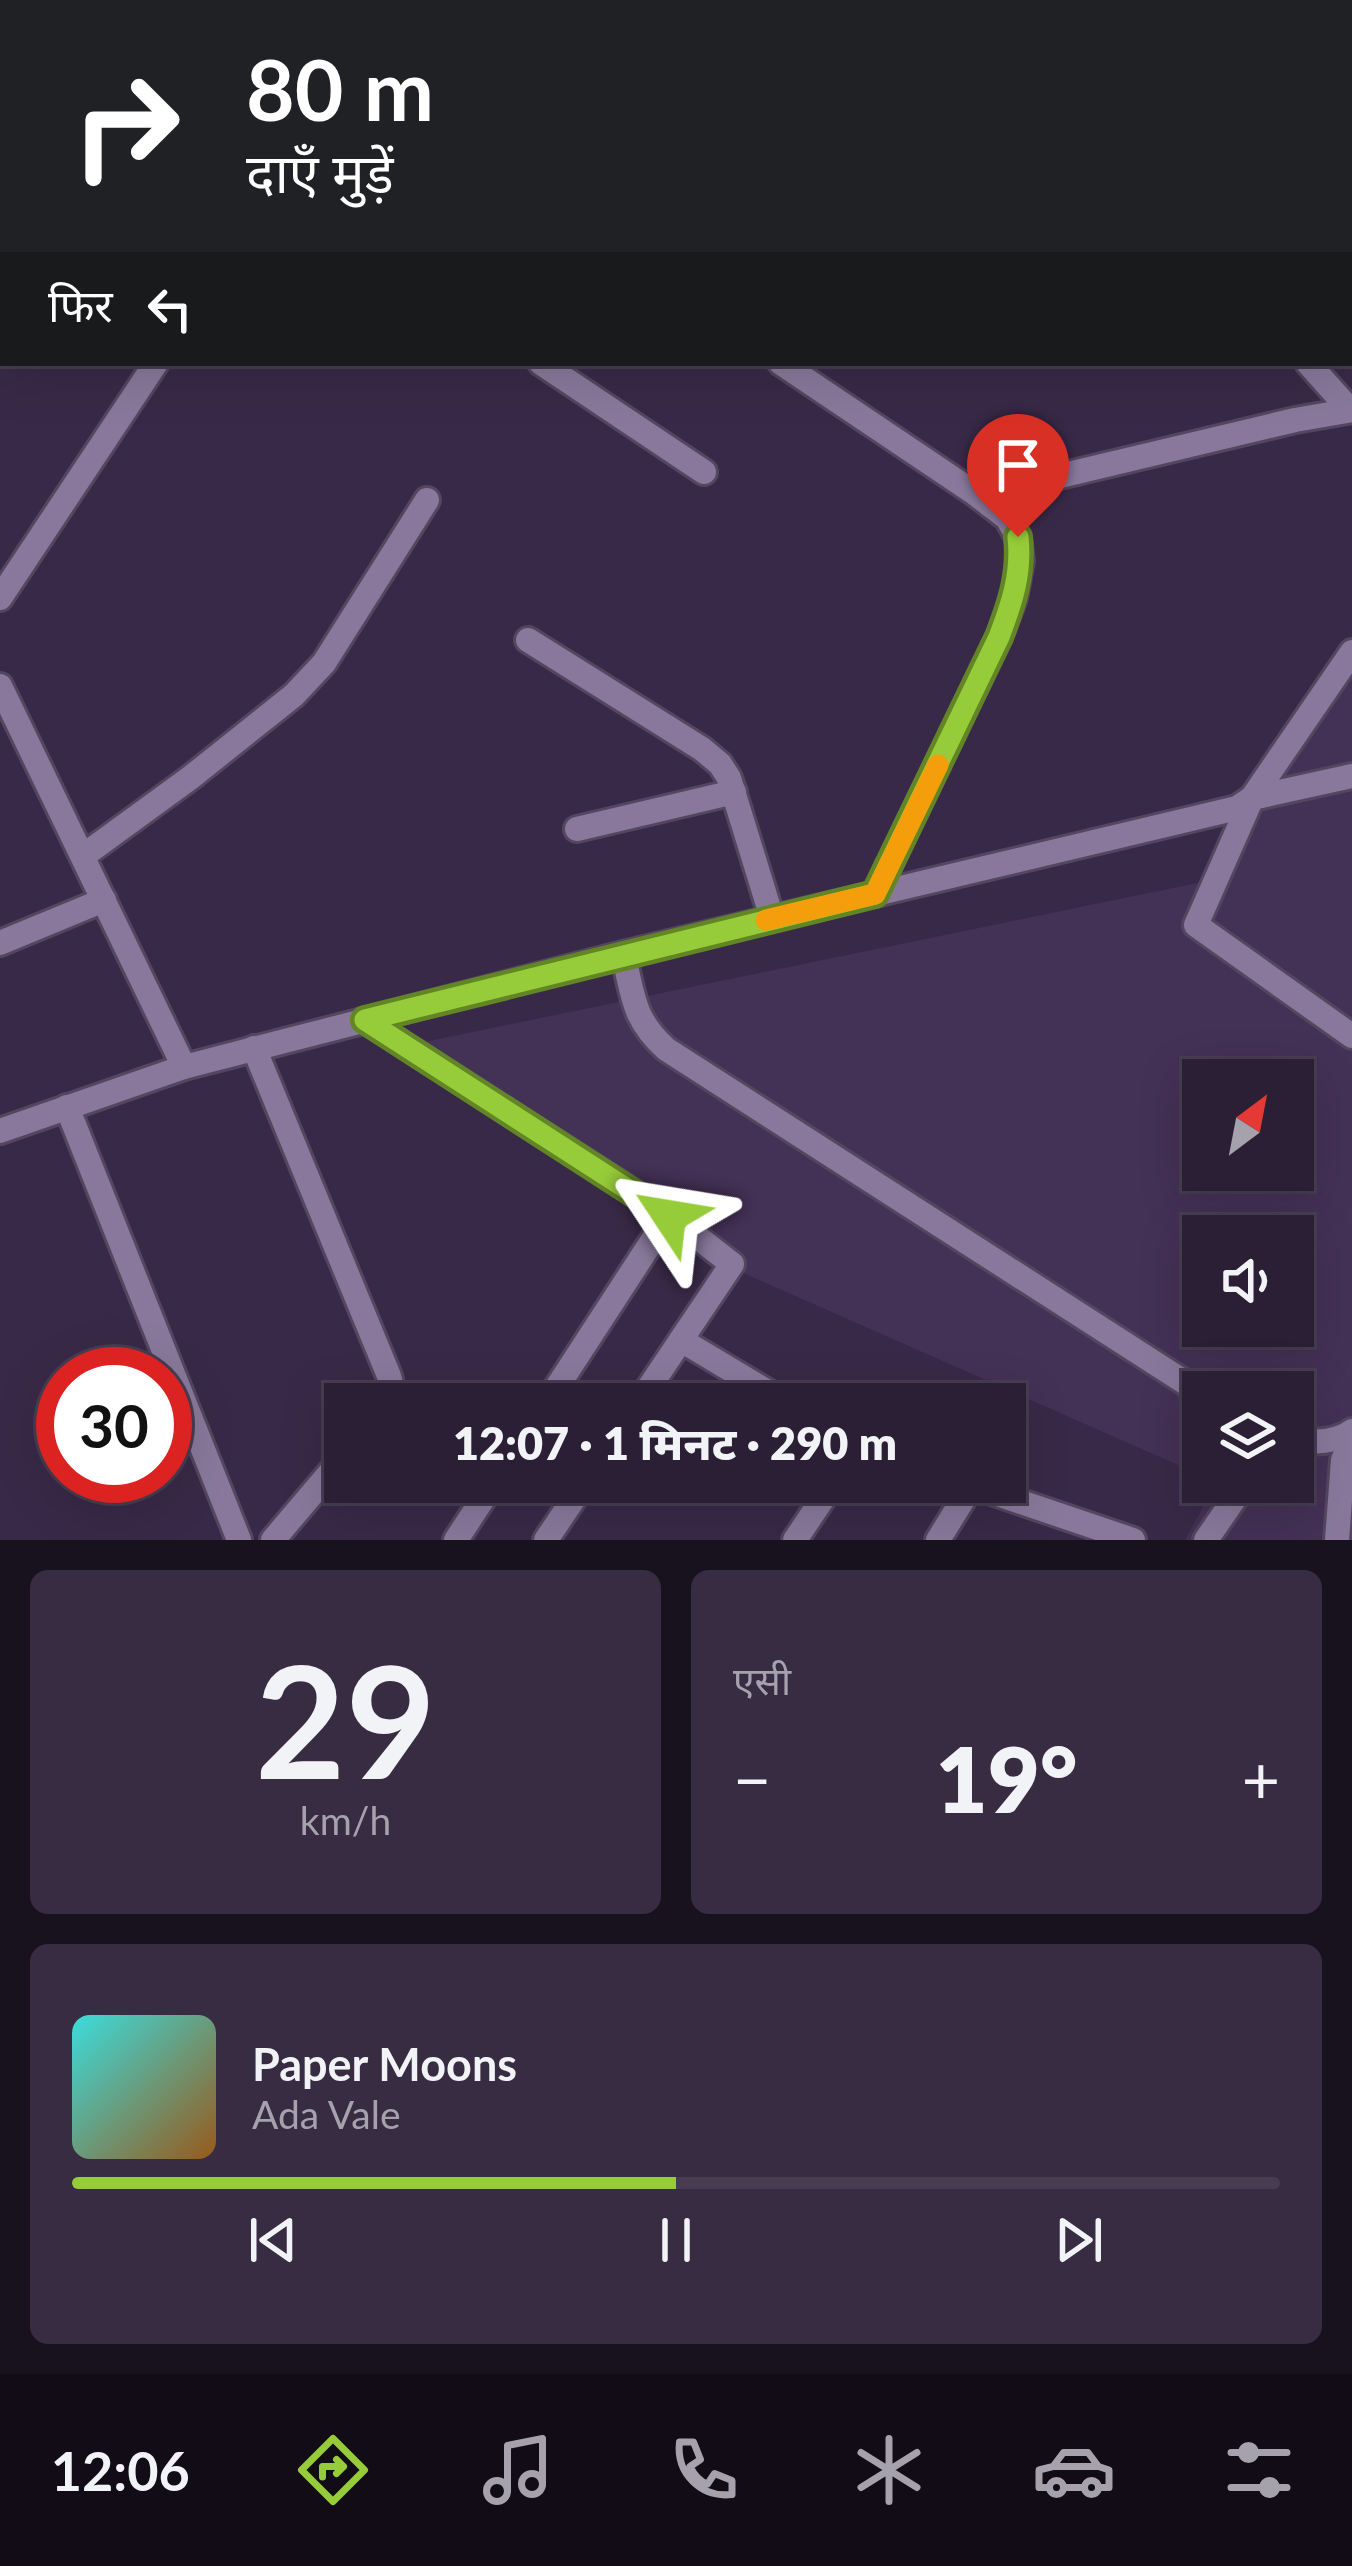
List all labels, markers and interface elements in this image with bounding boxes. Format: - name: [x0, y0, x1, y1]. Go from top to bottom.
- text: 80 m: [246, 38, 434, 139]
- icon: right: [48, 48, 204, 204]
- text: दाएँ मुड़ें: [246, 140, 394, 205]
- icon: left: [137, 276, 203, 342]
- text: फिर: [48, 278, 113, 332]
- pin: [967, 414, 1069, 537]
- icon: arrive: [985, 432, 1051, 498]
- north arrow: [1182, 1059, 1314, 1191]
- map controls: [1182, 1059, 1314, 1503]
- position arrow: [606, 1153, 732, 1279]
- button: sound: [1182, 1215, 1314, 1347]
- speed limit sign: 30: [36, 1347, 192, 1503]
- button: layers: [1182, 1371, 1314, 1503]
- text: 12:07 · 1 मिनट · 290 m: [453, 1416, 897, 1470]
- text: 29: [255, 1625, 436, 1812]
- text: एसी: [733, 1657, 791, 1703]
- text: 19°: [936, 1724, 1077, 1832]
- text: −: [733, 1739, 771, 1818]
- text: +: [1242, 1739, 1280, 1818]
- text: km/h: [300, 1797, 391, 1843]
- text: Paper Moons: [252, 2037, 517, 2091]
- text: Ada Vale: [252, 2091, 401, 2137]
- icon: previous: [240, 2207, 306, 2273]
- icon: pause: [643, 2207, 709, 2273]
- icon: next: [1046, 2207, 1112, 2273]
- icon: directions: [291, 2428, 375, 2512]
- icon: music: [476, 2428, 560, 2512]
- icon: phone: [662, 2428, 746, 2512]
- icon: climate: [847, 2428, 931, 2512]
- icon: car: [1032, 2428, 1116, 2512]
- icon: filters: [1217, 2428, 1301, 2512]
- text: 12:06: [51, 2438, 190, 2503]

